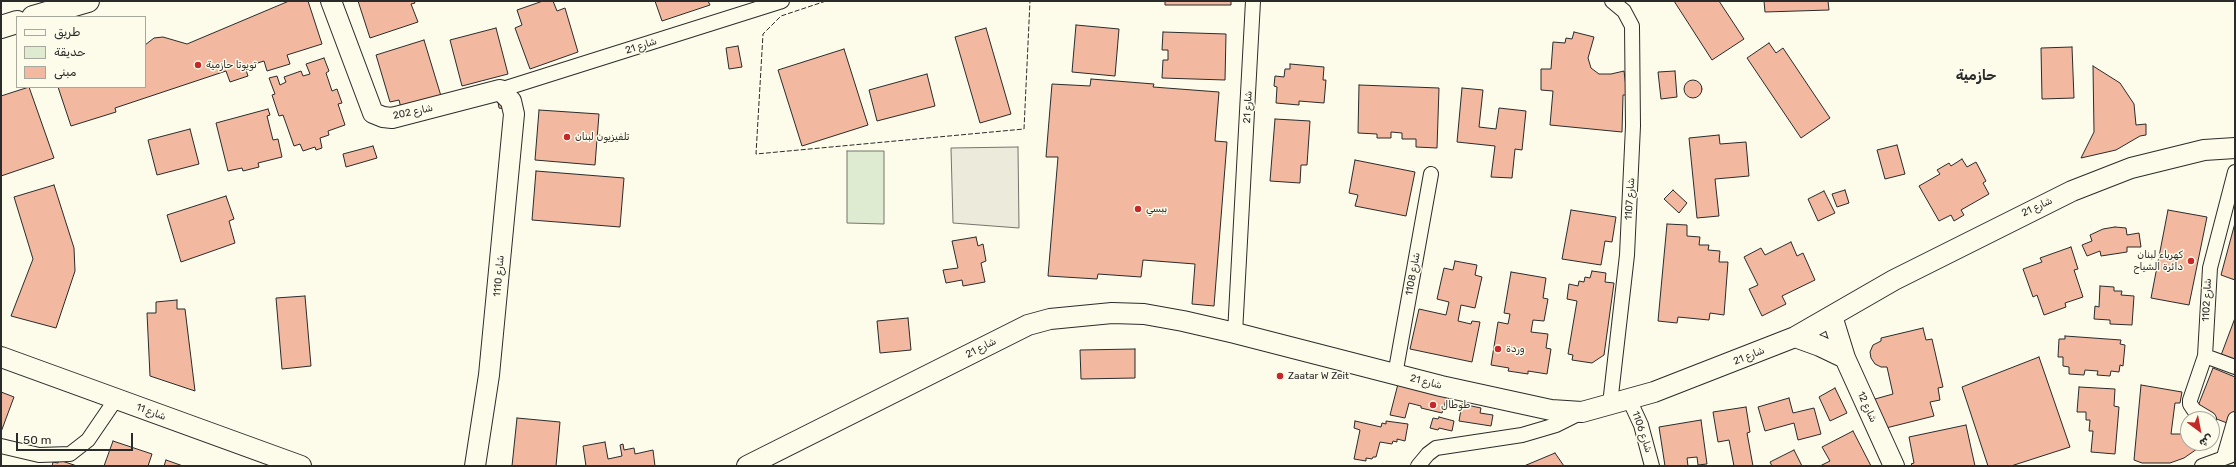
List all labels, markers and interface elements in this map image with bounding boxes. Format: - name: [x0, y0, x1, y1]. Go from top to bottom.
- legend: [16, 16, 146, 88]
- text: طريق: [54, 25, 80, 39]
- street label: شارع 21: [624, 35, 658, 57]
- text: حديقة: [54, 45, 86, 59]
- place label: تويوتا حازمية: [206, 59, 257, 71]
- marker: تويوتا حازمية: [193, 60, 203, 70]
- text: مبنى: [54, 65, 76, 79]
- district label: حازمية: [1956, 68, 1996, 84]
- street label: شارع 21: [1241, 90, 1255, 124]
- street label: شارع 202: [392, 102, 434, 122]
- place label: تلفيزيون لبنان: [575, 131, 629, 143]
- marker: تلفيزيون لبنان: [562, 132, 572, 142]
- street label: شارع 1107: [1623, 177, 1637, 221]
- street label: شارع 21: [2020, 195, 2054, 219]
- place label: ببسي: [1146, 203, 1167, 215]
- marker: ببسي: [1133, 204, 1143, 214]
- place label: كهرباء لبنان دائرة الشياح: [2133, 249, 2183, 272]
- street label: شارع 1108: [1403, 251, 1423, 297]
- street label: شارع 1110: [491, 255, 507, 297]
- marker: كهرباء لبنان دائرة الشياح: [2186, 256, 2196, 266]
- street label: شارع 1102: [2200, 278, 2214, 322]
- street label: شارع 21: [964, 335, 998, 361]
- place label: وردة: [1506, 343, 1525, 355]
- marker: وردة: [1493, 344, 1503, 354]
- street label: شارع 21: [1732, 344, 1766, 368]
- place label: Zaatar W Zeit: [1288, 370, 1349, 382]
- marker: Zaatar W Zeit: [1275, 371, 1285, 381]
- street label: شارع 21: [1409, 372, 1443, 392]
- street label: شارع 12: [1855, 390, 1879, 424]
- place label: طوطال: [1441, 399, 1470, 411]
- marker: طوطال: [1428, 400, 1438, 410]
- street label: شارع 11: [134, 401, 168, 423]
- street label: شارع 1106: [1629, 410, 1655, 454]
- north arrow: [2180, 411, 2220, 451]
- scale bar: [18, 425, 135, 451]
- text: ش: [2197, 432, 2215, 450]
- text: 50 m: [23, 433, 51, 447]

